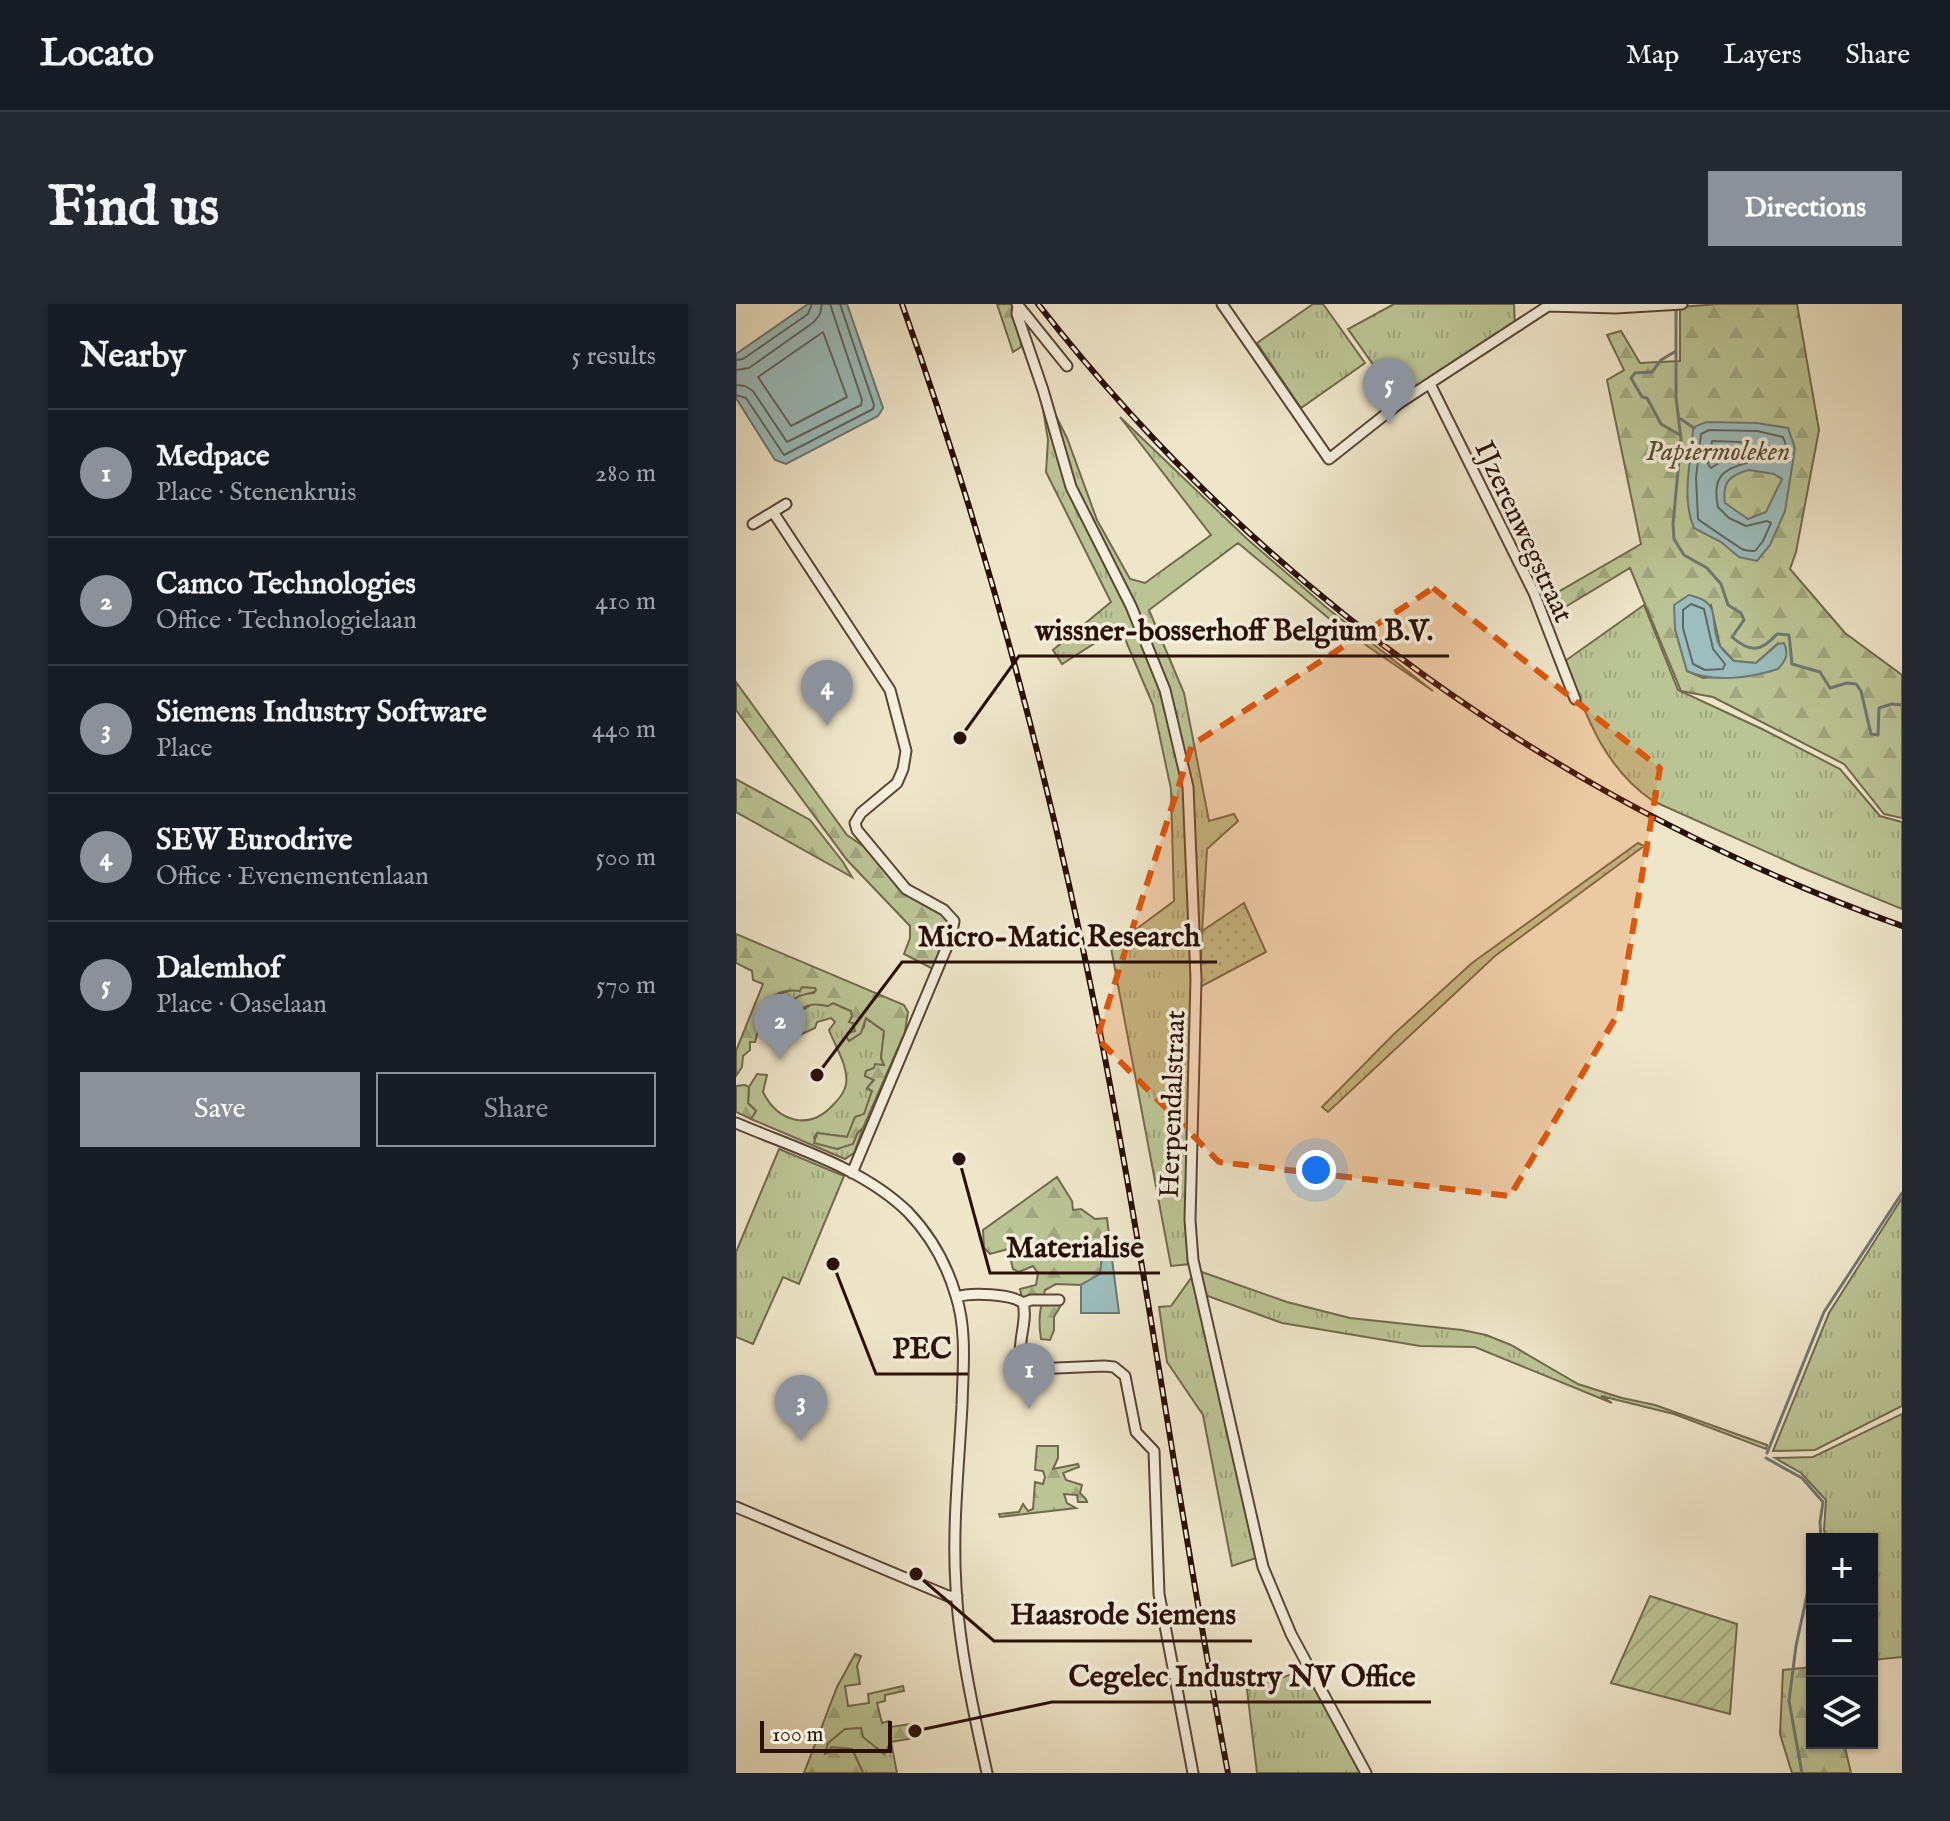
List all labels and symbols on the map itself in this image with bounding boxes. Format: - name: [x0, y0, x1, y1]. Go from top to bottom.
- pin: 5: [1363, 358, 1415, 424]
- park label: Papiermoleken: [1646, 435, 1790, 470]
- street label: IJzerenwegstraat: [1465, 436, 1580, 629]
- callout: wissner-bosserhoff Belgium B.V.: [1019, 602, 1449, 656]
- text: wissner-bosserhoff Belgium B.V.: [1034, 613, 1433, 651]
- pin: 4: [801, 660, 853, 726]
- callout: Micro-Matic Research: [902, 908, 1217, 962]
- text: Micro-Matic Research: [918, 919, 1201, 957]
- pin: 2: [754, 994, 806, 1060]
- street label: Herpendalstraat: [1153, 1009, 1194, 1199]
- your location: [1296, 1150, 1336, 1190]
- callout: Materialise: [990, 1219, 1160, 1273]
- text: Materialise: [1006, 1230, 1144, 1268]
- callout: PEC: [876, 1320, 968, 1374]
- text: PEC: [892, 1331, 952, 1369]
- pin: 1: [1003, 1343, 1055, 1409]
- pin: 3: [775, 1375, 827, 1441]
- callout: Haasrode Siemens: [994, 1587, 1252, 1641]
- text: Haasrode Siemens: [1010, 1597, 1236, 1635]
- callout: Cegelec Industry NV Office: [1052, 1648, 1431, 1702]
- text: Cegelec Industry NV Office: [1068, 1659, 1416, 1697]
- scale bar: [760, 1717, 892, 1753]

